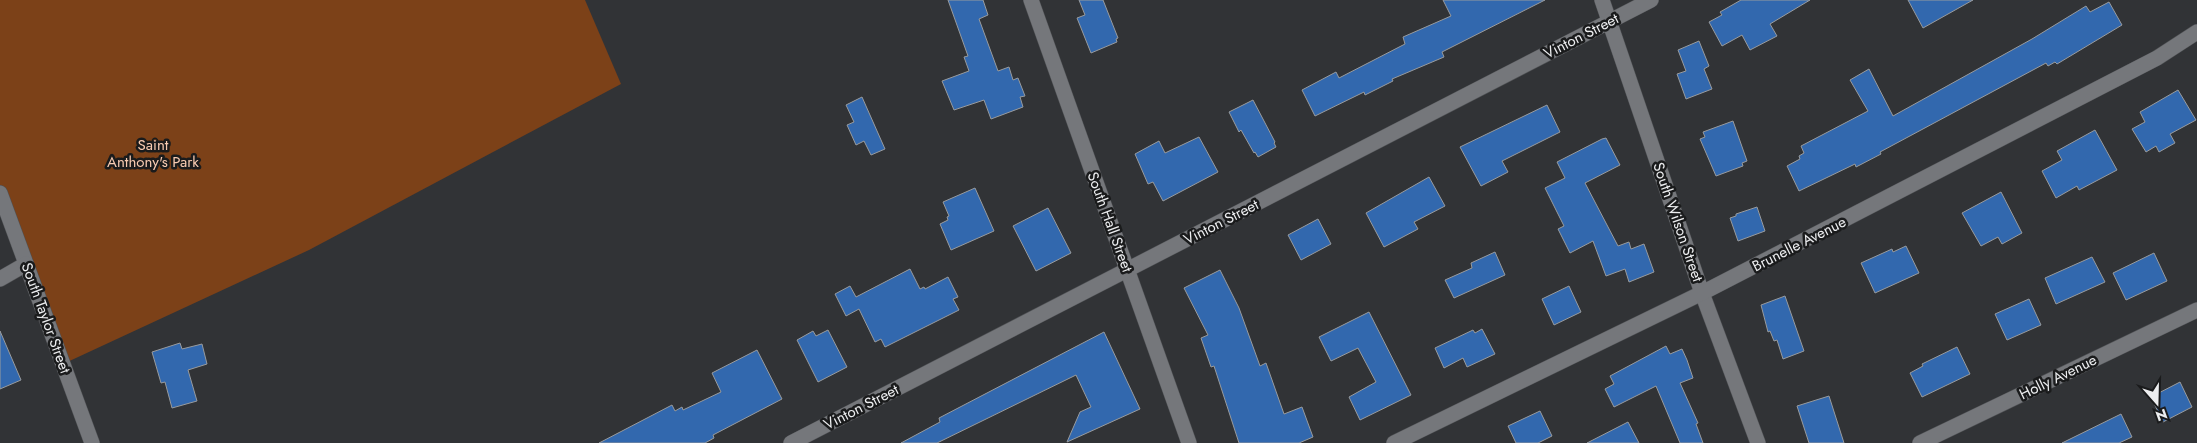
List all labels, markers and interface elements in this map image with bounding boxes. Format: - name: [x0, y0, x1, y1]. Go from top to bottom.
- street label: Vinton Street: [1540, 7, 1623, 64]
- park label: Saint Anthony's Park: [107, 134, 199, 173]
- street label: South Wilson Street: [1647, 159, 1709, 285]
- street label: South Hall Street: [1082, 169, 1138, 276]
- street label: Vinton Street: [1180, 193, 1263, 250]
- street label: Brunelle Avenue: [1748, 211, 1850, 277]
- street label: South Taylor Street: [16, 259, 76, 377]
- street label: Holly Avenue: [2016, 349, 2101, 405]
- street label: Vinton Street: [820, 378, 903, 435]
- north arrow: [2132, 378, 2182, 428]
- text: N: [2153, 404, 2170, 427]

